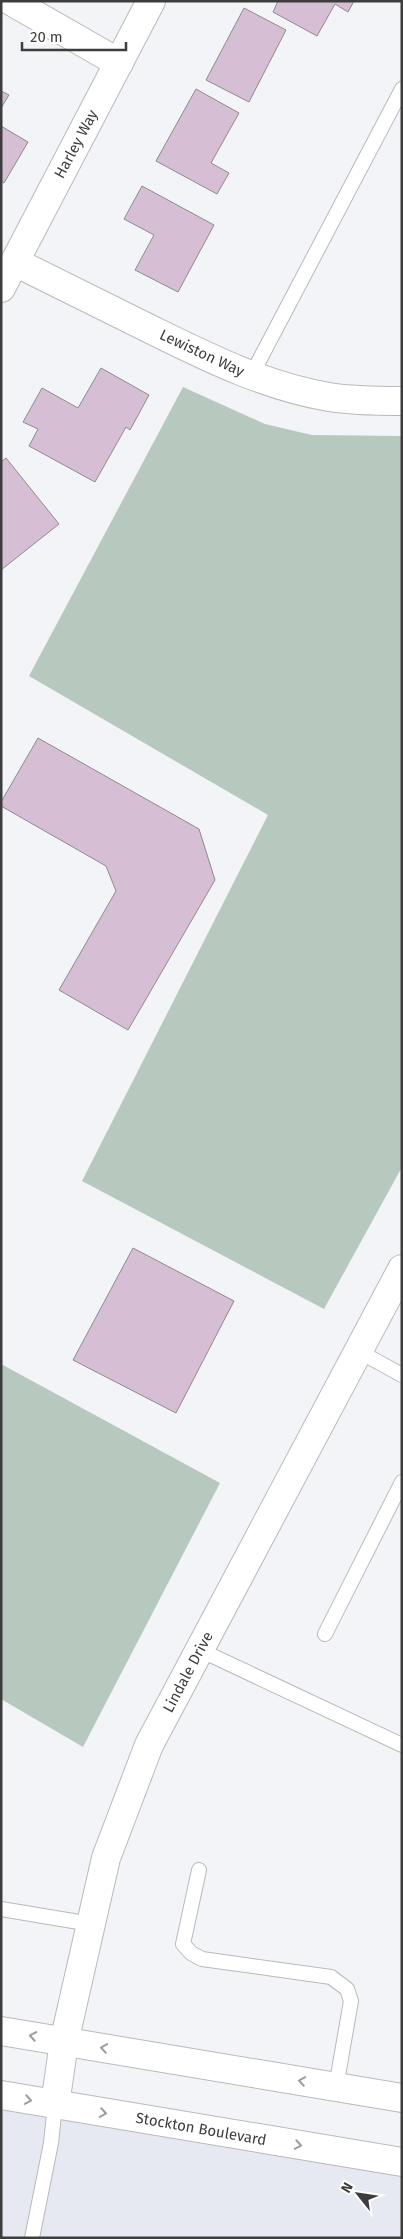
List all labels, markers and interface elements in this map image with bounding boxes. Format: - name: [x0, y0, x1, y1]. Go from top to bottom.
- scale bar: [22, 20, 126, 52]
- text: 20 m: [30, 28, 63, 46]
- street label: Harley Way: [50, 106, 102, 181]
- street label: Lewiston Way: [157, 326, 248, 381]
- street label: Lindale Drive: [159, 1628, 217, 1716]
- one-way arrow: [28, 2032, 37, 2042]
- one-way arrow: [100, 2044, 108, 2054]
- one-way arrow: [298, 2076, 306, 2087]
- one-way arrow: [24, 2094, 33, 2105]
- one-way arrow: [99, 2107, 108, 2117]
- street label: Stockton Boulevard: [134, 2109, 268, 2149]
- one-way arrow: [294, 2140, 302, 2150]
- north arrow: [333, 2169, 383, 2219]
- text: N: [337, 2179, 357, 2196]

